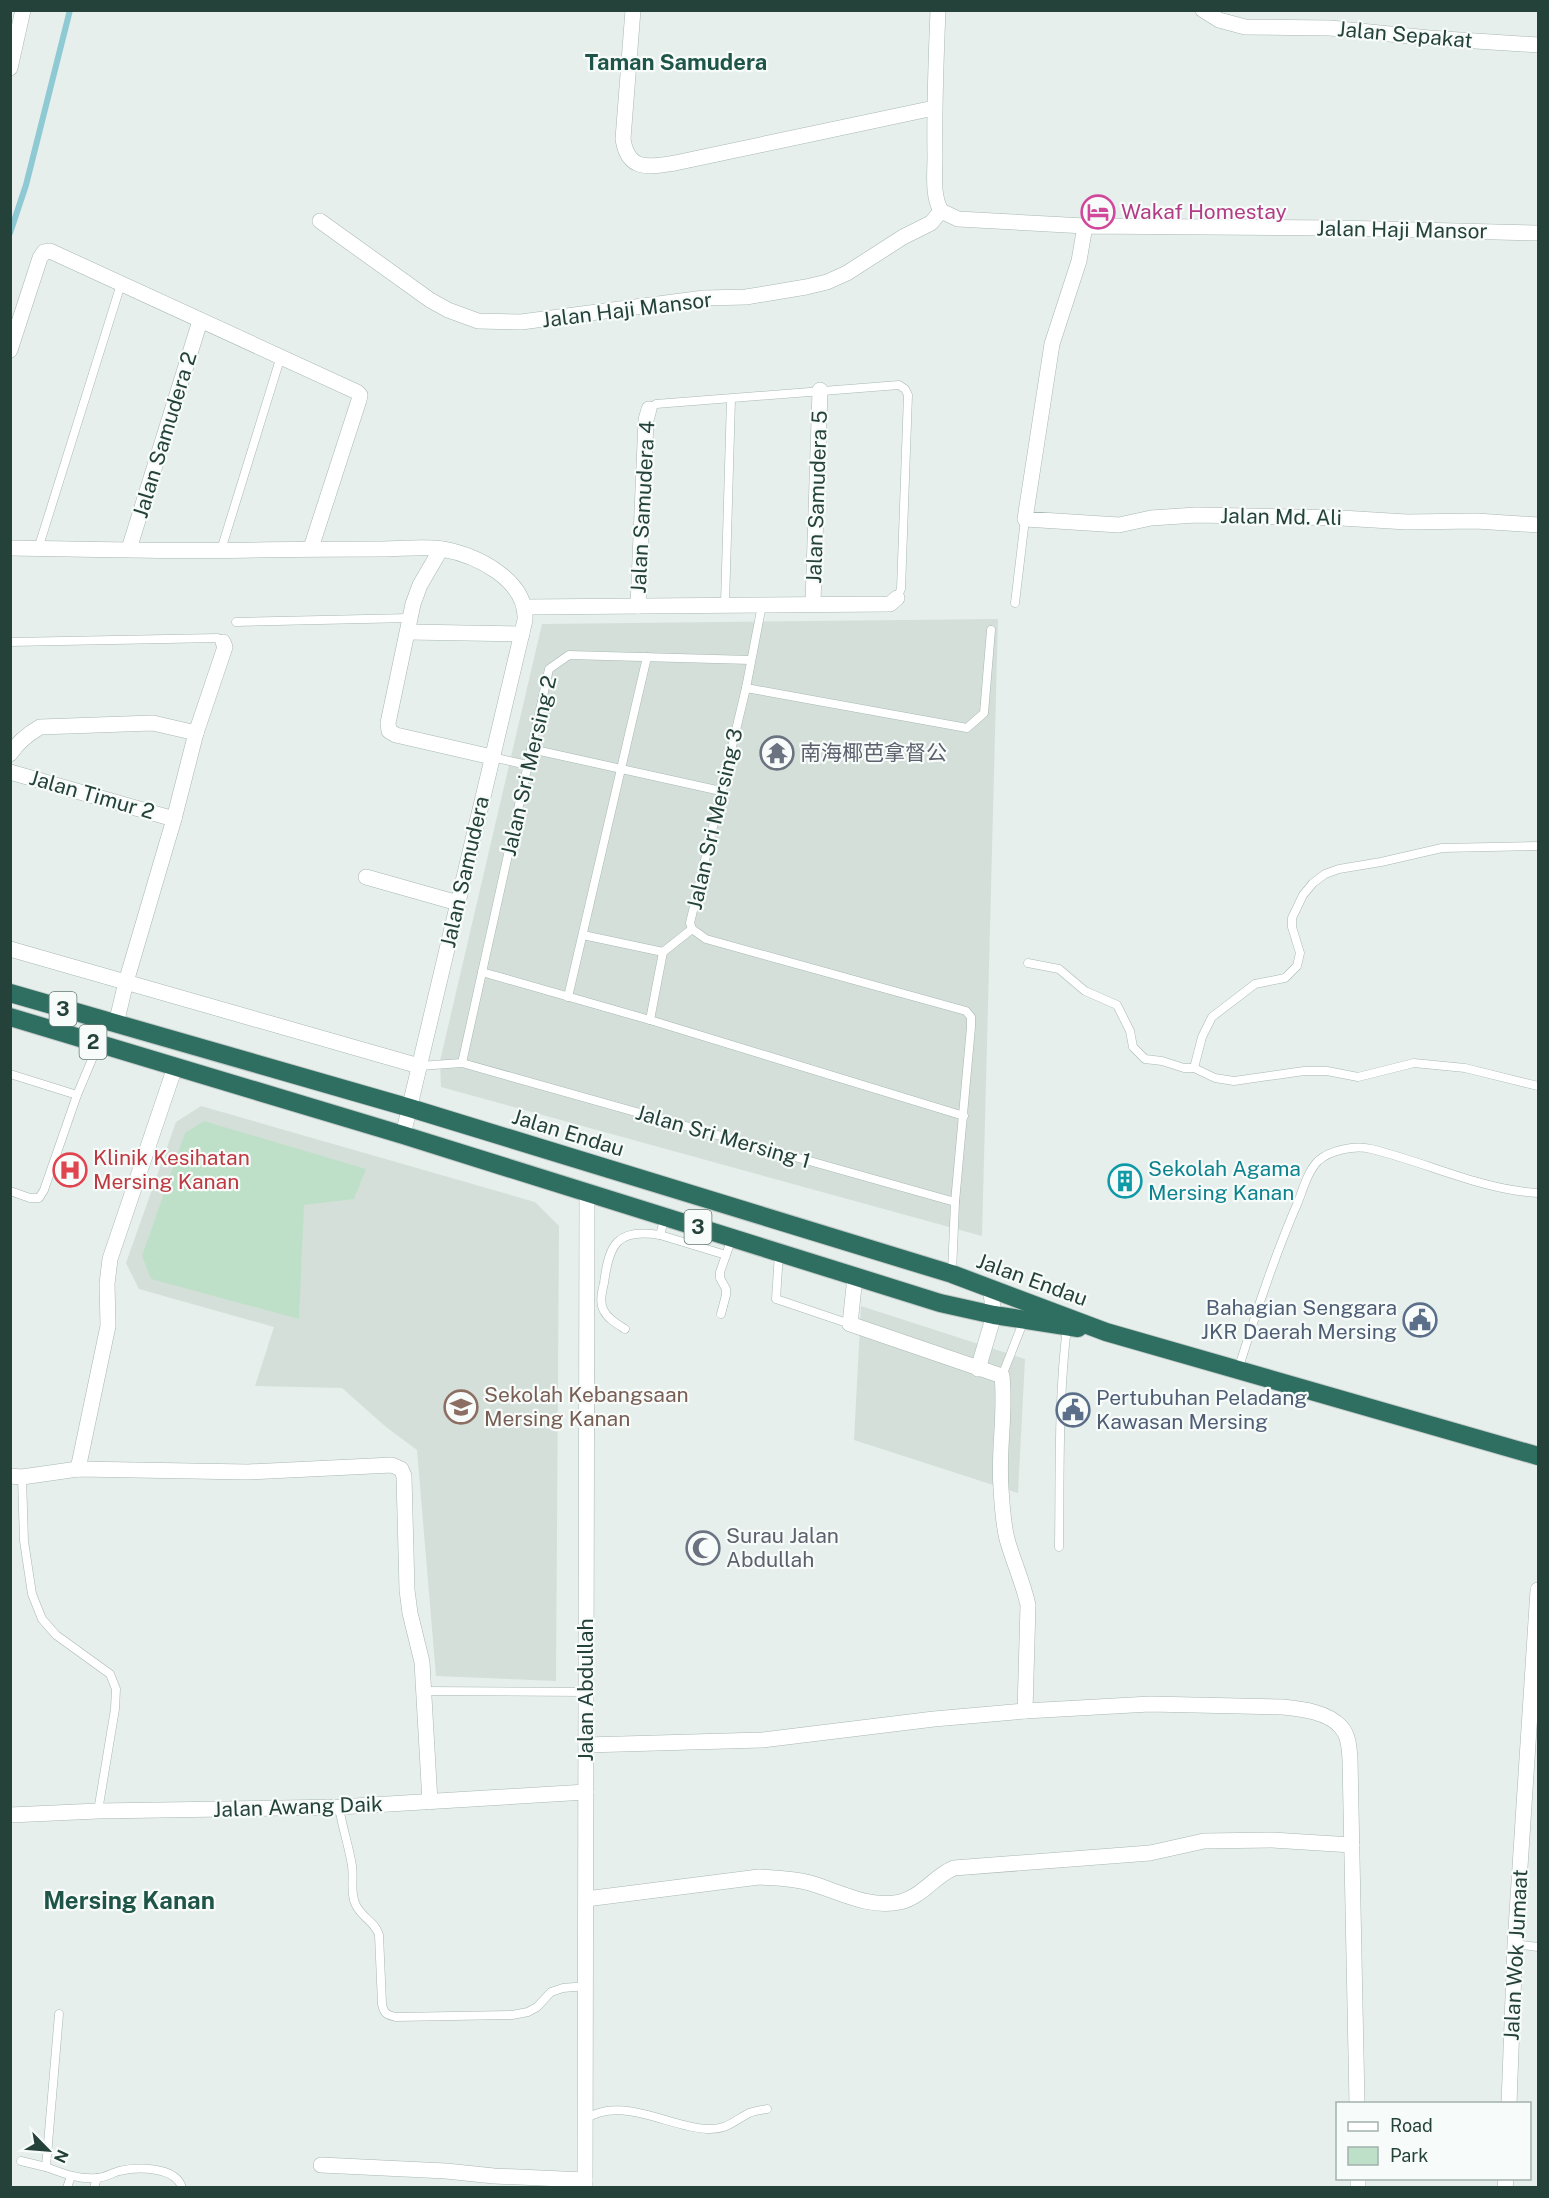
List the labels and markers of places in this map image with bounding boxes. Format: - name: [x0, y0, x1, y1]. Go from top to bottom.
- hotel icon: Wakaf Homestay: [1080, 194, 1116, 230]
- place label: Wakaf Homestay: [1121, 199, 1287, 224]
- temple icon: 南海椰芭拿督公: [759, 735, 795, 771]
- place label: 南海椰芭拿督公: [800, 740, 947, 765]
- place label: Klinik Kesihatan Mersing Kanan: [93, 1145, 250, 1194]
- hospital icon: Klinik Kesihatan Mersing Kanan: [52, 1152, 88, 1188]
- place label: Sekolah Agama Mersing Kanan: [1148, 1156, 1301, 1205]
- building icon: Sekolah Agama Mersing Kanan: [1107, 1163, 1143, 1199]
- place label: Bahagian Senggara JKR Daerah Mersing: [1201, 1295, 1397, 1344]
- public building icon: Bahagian Senggara JKR Daerah Mersing: [1402, 1302, 1438, 1338]
- place label: Sekolah Kebangsaan Mersing Kanan: [484, 1382, 689, 1431]
- place label: Pertubuhan Peladang Kawasan Mersing: [1096, 1385, 1307, 1434]
- school or university icon: Sekolah Kebangsaan Mersing Kanan: [443, 1389, 479, 1425]
- public building icon: Pertubuhan Peladang Kawasan Mersing: [1055, 1392, 1091, 1428]
- place label: Surau Jalan Abdullah: [726, 1523, 839, 1572]
- mosque icon: Surau Jalan Abdullah: [685, 1530, 721, 1566]

